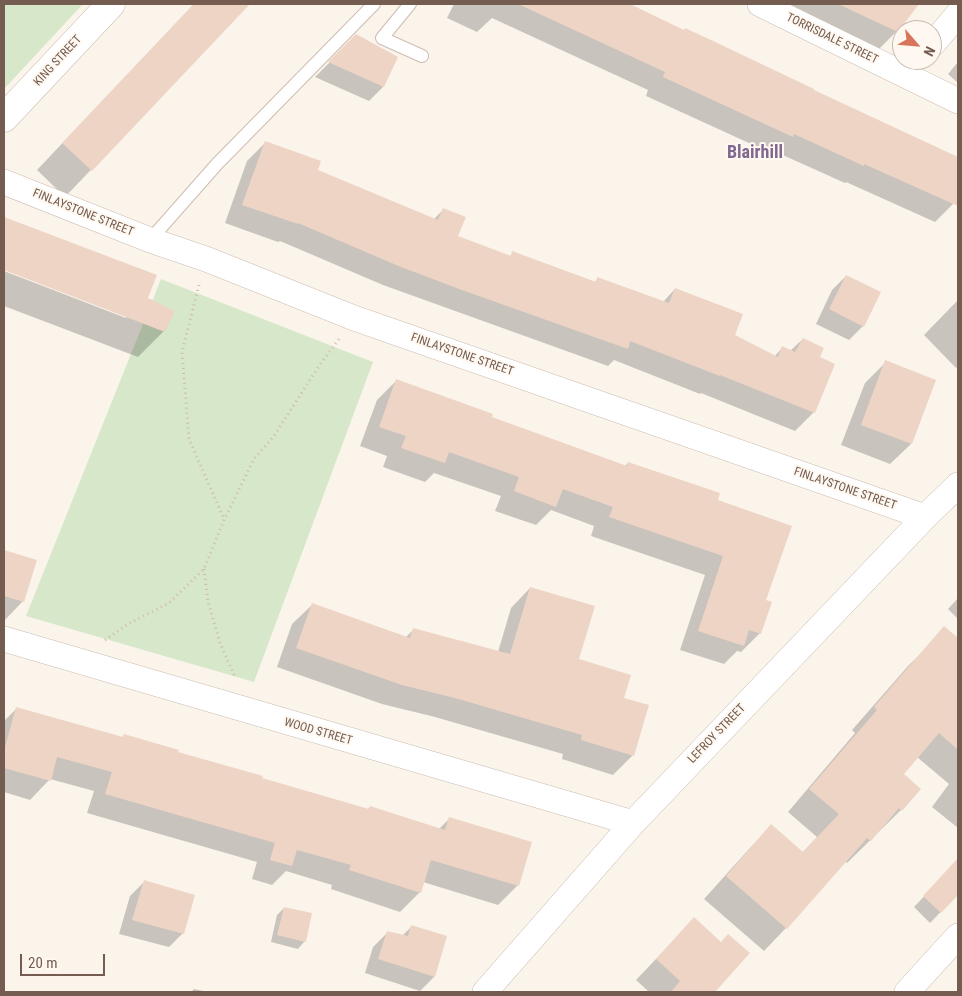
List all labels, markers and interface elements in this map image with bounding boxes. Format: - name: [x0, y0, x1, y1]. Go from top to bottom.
- street label: TORRISDALE STREET: [784, 11, 880, 67]
- north arrow: [892, 20, 942, 70]
- street label: KING STREET: [31, 33, 85, 89]
- text: N: [920, 44, 939, 59]
- district label: Blairhill: [727, 142, 783, 164]
- street label: FINLAYSTONE STREET: [31, 186, 135, 240]
- street label: FINLAYSTONE STREET: [409, 331, 515, 379]
- street label: FINLAYSTONE STREET: [792, 465, 898, 513]
- street label: LEFROY STREET: [685, 701, 749, 767]
- street label: WOOD STREET: [282, 715, 354, 749]
- scale bar: [22, 944, 108, 976]
- text: 20 m: [28, 954, 58, 972]

